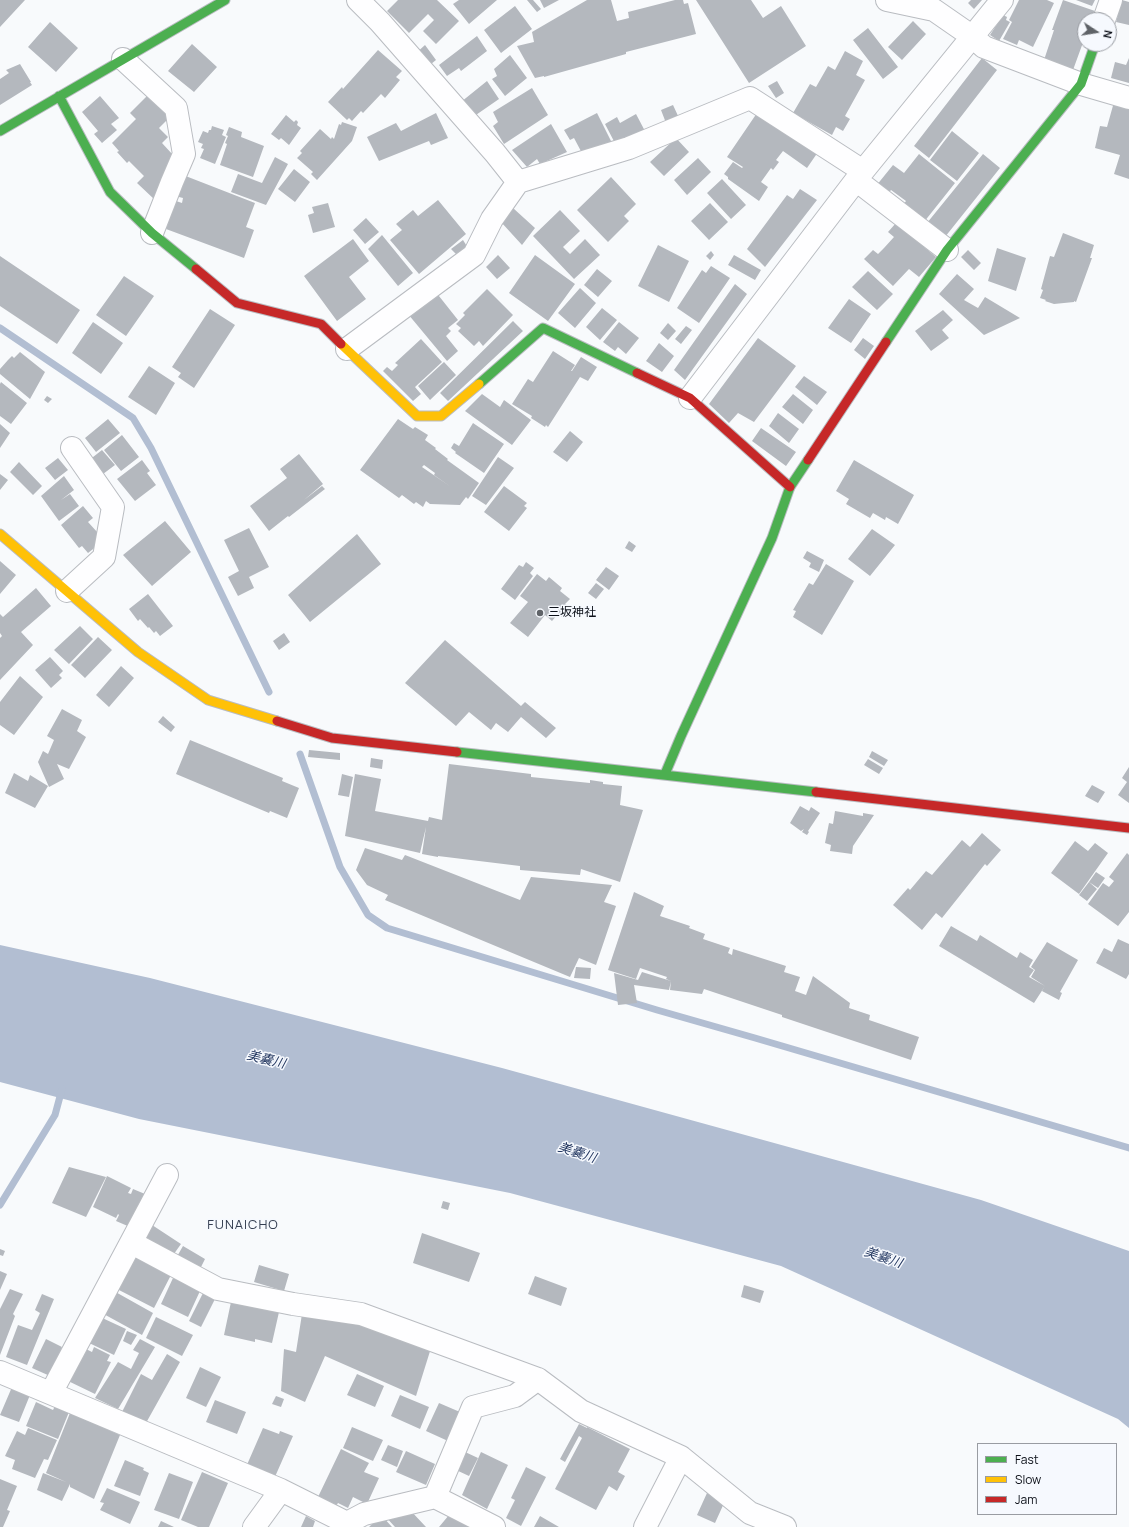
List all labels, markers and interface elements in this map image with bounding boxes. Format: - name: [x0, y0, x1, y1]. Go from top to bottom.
- north arrow: [1077, 12, 1117, 52]
- text: N: [1100, 29, 1116, 40]
- place label: 三坂神社: [548, 606, 596, 620]
- marker: 三坂神社: [535, 608, 545, 618]
- water label: 美嚢川: [245, 1048, 287, 1072]
- water label: 美嚢川: [556, 1140, 598, 1166]
- district label: FUNAICHO: [207, 1217, 279, 1233]
- water label: 美嚢川: [862, 1244, 904, 1272]
- legend: [977, 1443, 1117, 1515]
- text: Fast: [1015, 1451, 1039, 1468]
- text: Slow: [1015, 1471, 1041, 1488]
- text: Jam: [1015, 1491, 1037, 1508]

